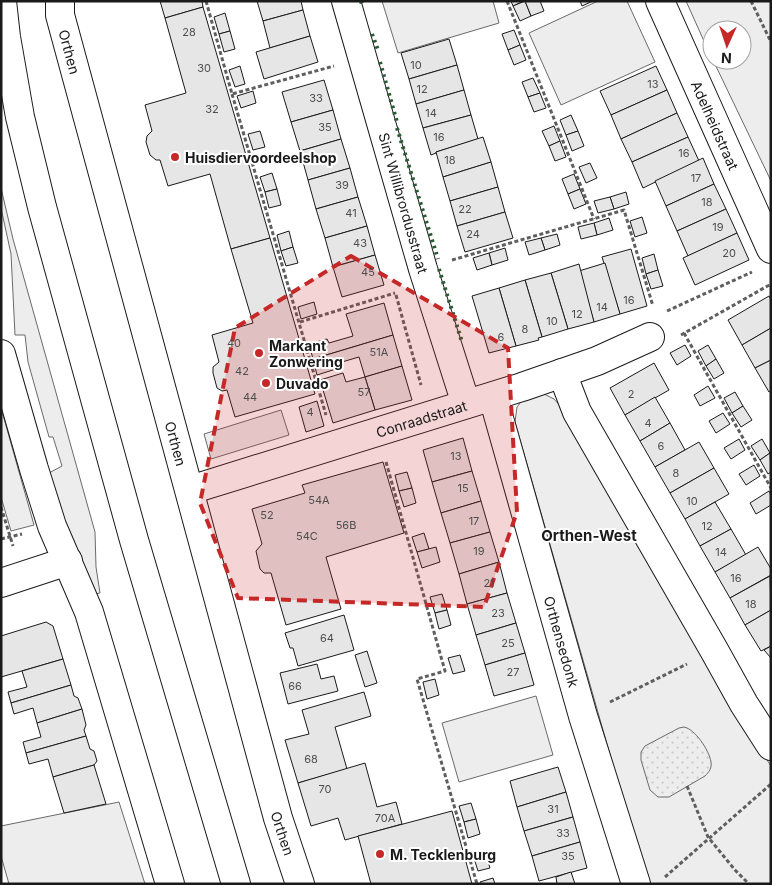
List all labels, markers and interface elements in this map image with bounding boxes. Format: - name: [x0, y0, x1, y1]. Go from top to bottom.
- north arrow: [702, 20, 752, 70]
- house number: 28: [182, 25, 196, 39]
- street label: Orthen: [56, 27, 84, 76]
- text: N: [721, 50, 732, 67]
- house number: 10: [410, 58, 422, 72]
- house number: 30: [197, 61, 211, 75]
- house number: 13: [647, 77, 659, 91]
- street label: Adelheidstraat: [688, 78, 743, 173]
- house number: 12: [416, 82, 428, 96]
- house number: 33: [309, 91, 323, 105]
- house number: 32: [205, 102, 219, 116]
- house number: 14: [425, 106, 437, 120]
- house number: 35: [318, 120, 332, 134]
- house number: 16: [433, 130, 445, 144]
- street label: Sint Willibrordusstraat: [376, 131, 432, 276]
- house number: 16: [678, 146, 690, 160]
- place label: Huisdiervoordeelshop: [185, 149, 337, 166]
- marker: Huisdiervoordeelshop: [169, 151, 181, 163]
- house number: 18: [444, 153, 456, 167]
- house number: 17: [691, 171, 701, 185]
- house number: 39: [335, 178, 349, 192]
- house number: 18: [701, 195, 713, 209]
- house number: 22: [458, 202, 472, 216]
- house number: 41: [345, 206, 357, 220]
- house number: 19: [712, 220, 724, 234]
- house number: 24: [466, 227, 480, 241]
- house number: 43: [353, 236, 367, 250]
- house number: 20: [722, 246, 736, 260]
- house number: 45: [361, 265, 375, 279]
- house number: 16: [623, 293, 635, 307]
- house number: 14: [596, 300, 608, 314]
- house number: 12: [571, 307, 583, 321]
- house number: 10: [546, 314, 558, 328]
- house number: 8: [522, 322, 529, 336]
- house number: 6: [498, 330, 505, 344]
- house number: 40: [227, 336, 241, 350]
- place label: Markant Zonwering: [269, 337, 343, 370]
- house number: 51A: [370, 345, 389, 359]
- marker: Markant Zonwering: [253, 347, 265, 359]
- house number: 42: [235, 364, 249, 378]
- place label: Duvado: [276, 375, 329, 392]
- marker: Duvado: [260, 377, 272, 389]
- house number: 57: [358, 385, 370, 399]
- house number: 2: [628, 387, 634, 401]
- house number: 44: [243, 390, 257, 404]
- street label: Conraadstraat: [374, 396, 469, 440]
- house number: 4: [306, 405, 314, 419]
- house number: 4: [644, 416, 652, 430]
- street label: Orthen: [162, 419, 190, 468]
- house number: 6: [658, 439, 665, 453]
- house number: 13: [450, 449, 462, 463]
- house number: 8: [673, 466, 680, 480]
- house number: 15: [457, 481, 469, 495]
- house number: 54A: [308, 493, 330, 507]
- house number: 10: [686, 494, 698, 508]
- house number: 52: [260, 508, 274, 522]
- house number: 17: [469, 514, 479, 528]
- house number: 56B: [336, 518, 356, 532]
- house number: 12: [701, 519, 713, 533]
- district label: Orthen-West: [541, 526, 637, 545]
- house number: 54C: [296, 529, 318, 543]
- house number: 19: [473, 544, 485, 558]
- house number: 14: [715, 545, 727, 559]
- house number: 16: [730, 571, 742, 585]
- house number: 21: [483, 576, 495, 590]
- street label: Orthensedonk: [541, 594, 583, 689]
- house number: 18: [745, 597, 757, 611]
- house number: 23: [491, 606, 505, 620]
- house number: 64: [320, 631, 334, 645]
- house number: 25: [501, 636, 515, 650]
- house number: 27: [507, 665, 519, 679]
- house number: 66: [288, 679, 302, 693]
- house number: 68: [304, 752, 318, 766]
- house number: 70: [319, 782, 332, 796]
- house number: 31: [547, 802, 559, 816]
- street label: Orthen: [268, 809, 298, 857]
- house number: 70A: [375, 811, 396, 825]
- house number: 33: [556, 826, 570, 840]
- place label: M. Tecklenburg: [390, 846, 496, 863]
- marker: M. Tecklenburg: [374, 848, 386, 860]
- house number: 35: [561, 849, 575, 863]

